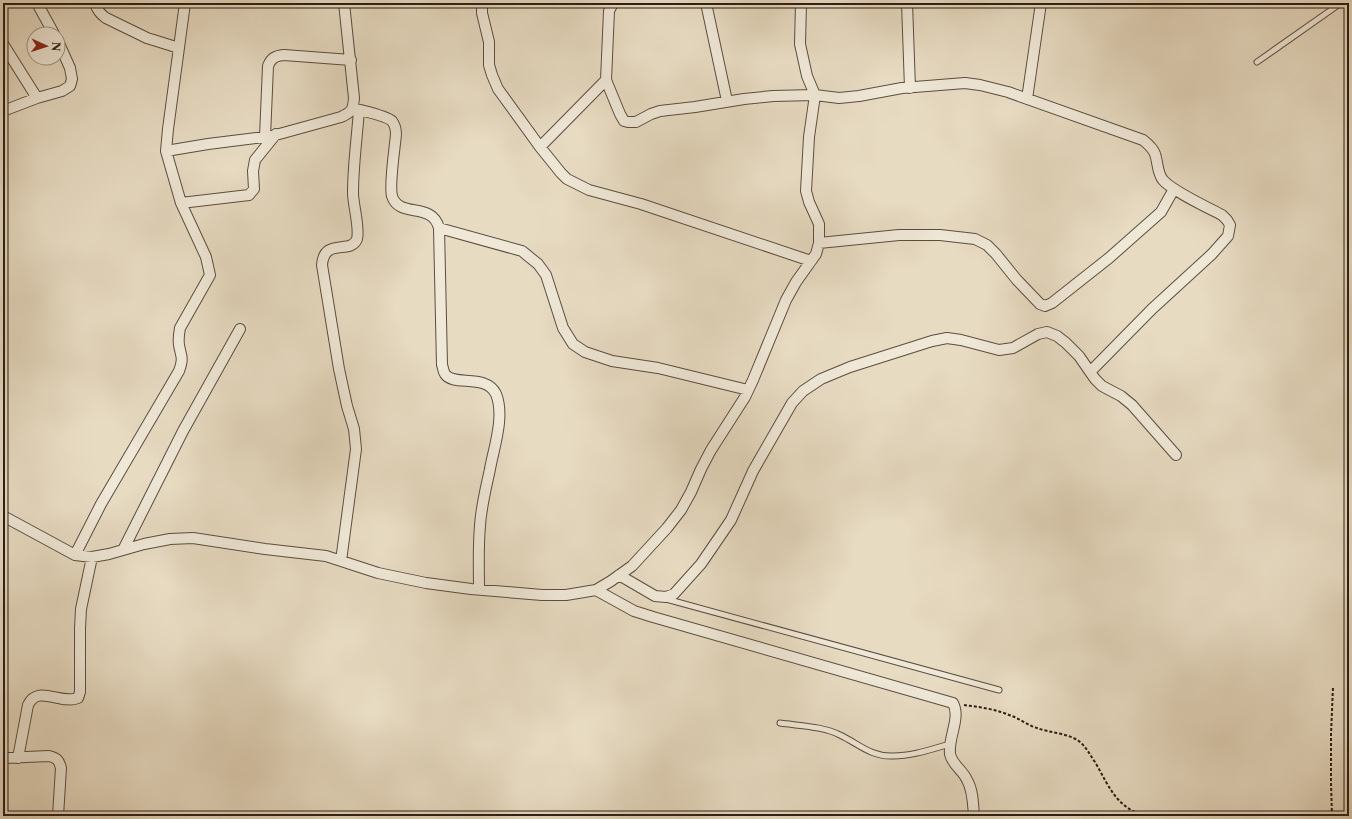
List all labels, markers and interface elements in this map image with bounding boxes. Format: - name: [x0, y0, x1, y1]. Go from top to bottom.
- north arrow: [26, 26, 66, 66]
- text: N: [49, 41, 63, 52]

